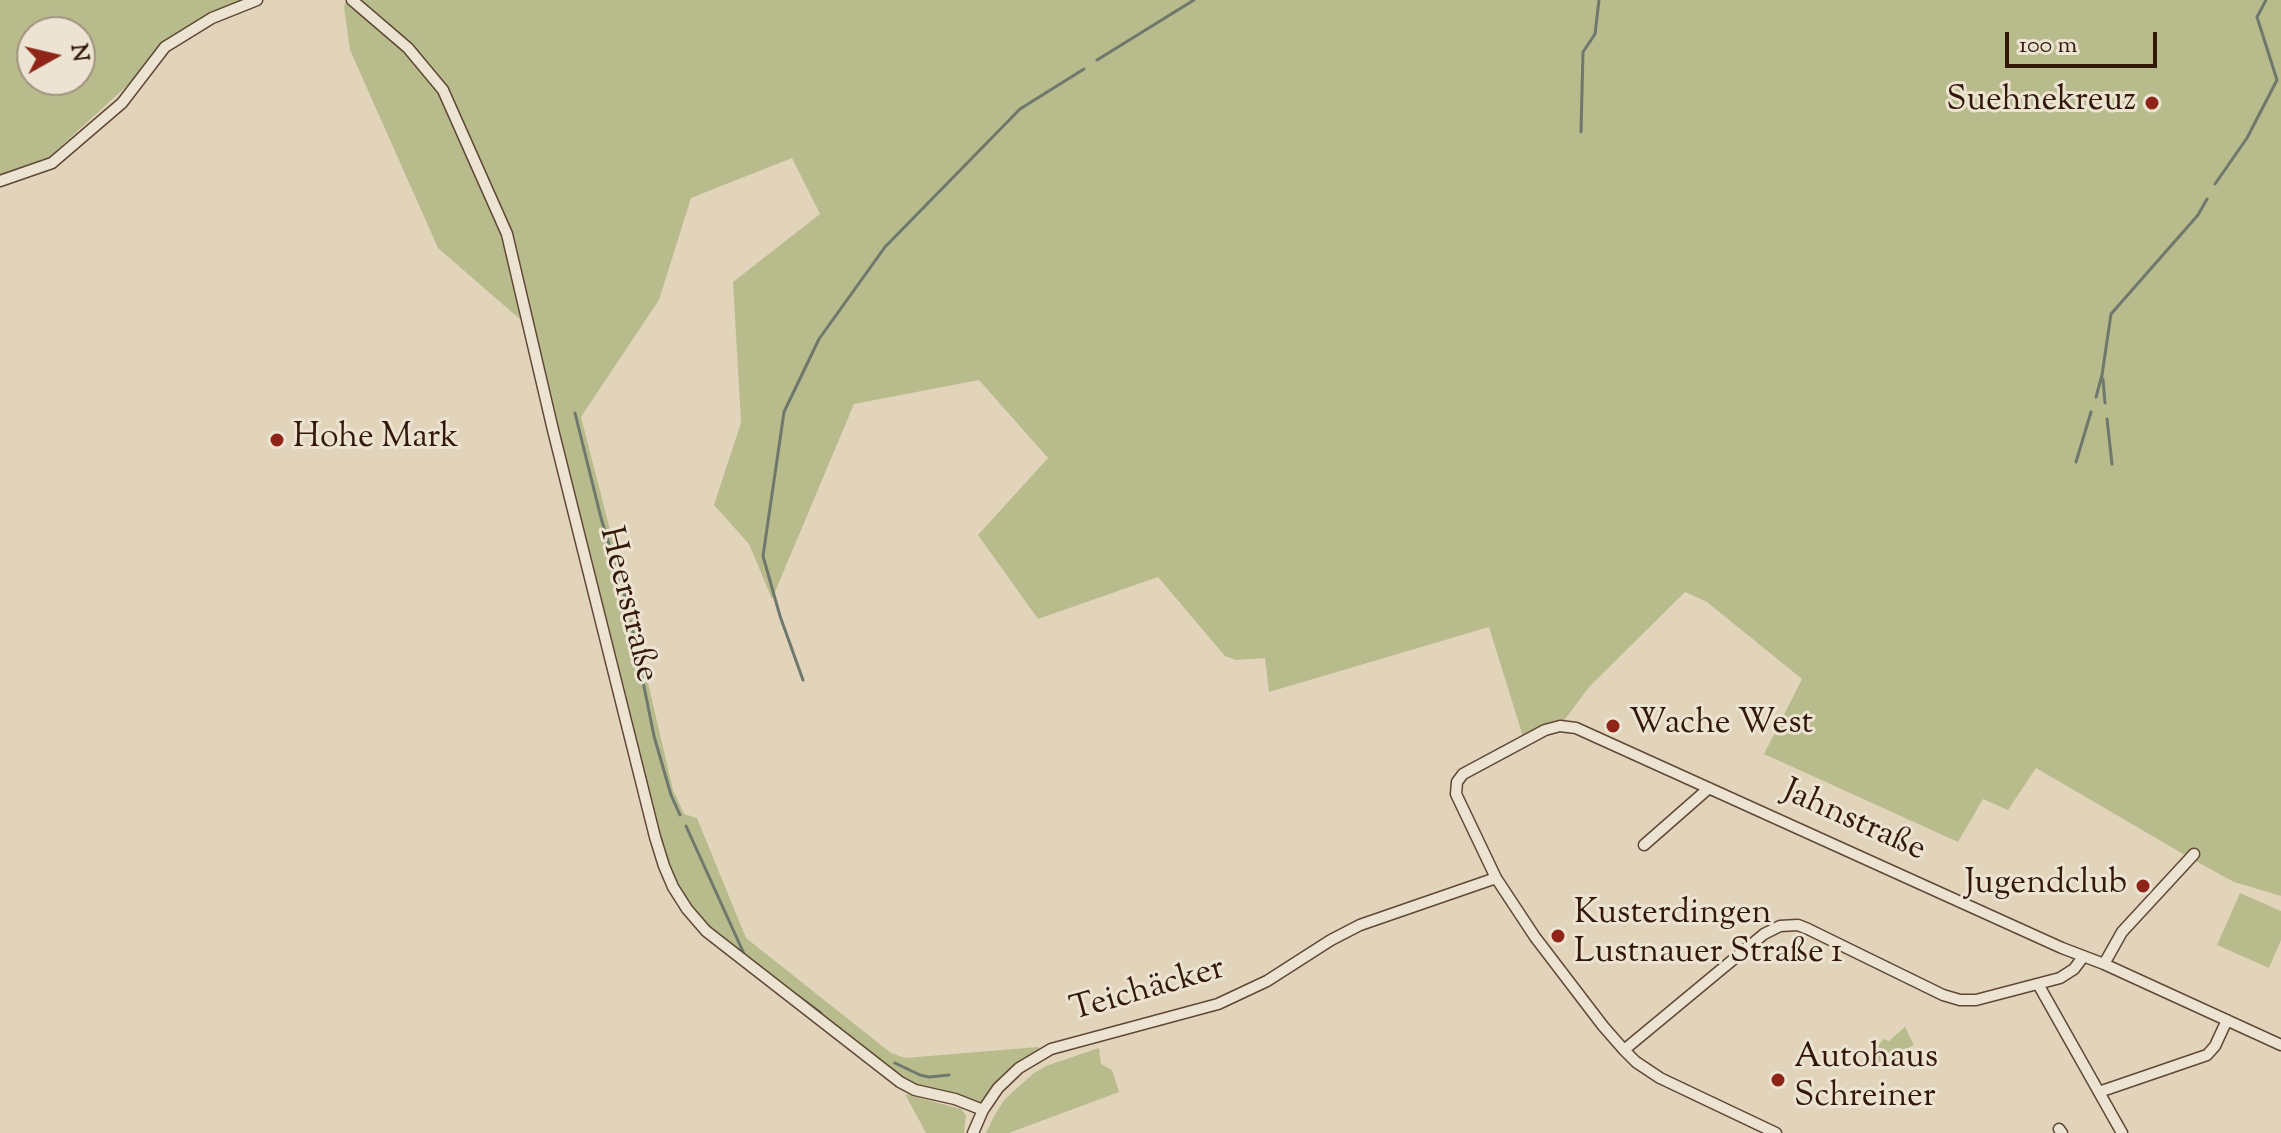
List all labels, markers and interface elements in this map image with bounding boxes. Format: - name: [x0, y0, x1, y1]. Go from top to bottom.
- north arrow: [16, 16, 96, 96]
- scale bar: [2009, 16, 2161, 66]
- text: 100 m: [2019, 29, 2077, 63]
- text: N: [61, 42, 95, 64]
- place label: Suehnekreuz: [1946, 83, 2136, 123]
- marker: Suehnekreuz: [2143, 94, 2161, 112]
- place label: Hohe Mark: [293, 420, 459, 460]
- marker: Hohe Mark: [268, 431, 286, 449]
- street label: Heerstraße: [587, 523, 665, 687]
- place label: Wache West: [1629, 706, 1813, 746]
- marker: Wache West: [1604, 717, 1622, 735]
- street label: Jahnstraße: [1775, 773, 1931, 873]
- place label: Jugendclub: [1964, 866, 2127, 906]
- marker: Jugendclub: [2134, 877, 2152, 895]
- place label: Kusterdingen Lustnauer Straße 1: [1574, 896, 1843, 976]
- marker: Kusterdingen Lustnauer Straße 1: [1549, 927, 1567, 945]
- street label: Teichäcker: [1066, 951, 1230, 1033]
- place label: Autohaus Schreiner: [1794, 1040, 1938, 1120]
- marker: Autohaus Schreiner: [1769, 1071, 1787, 1089]

